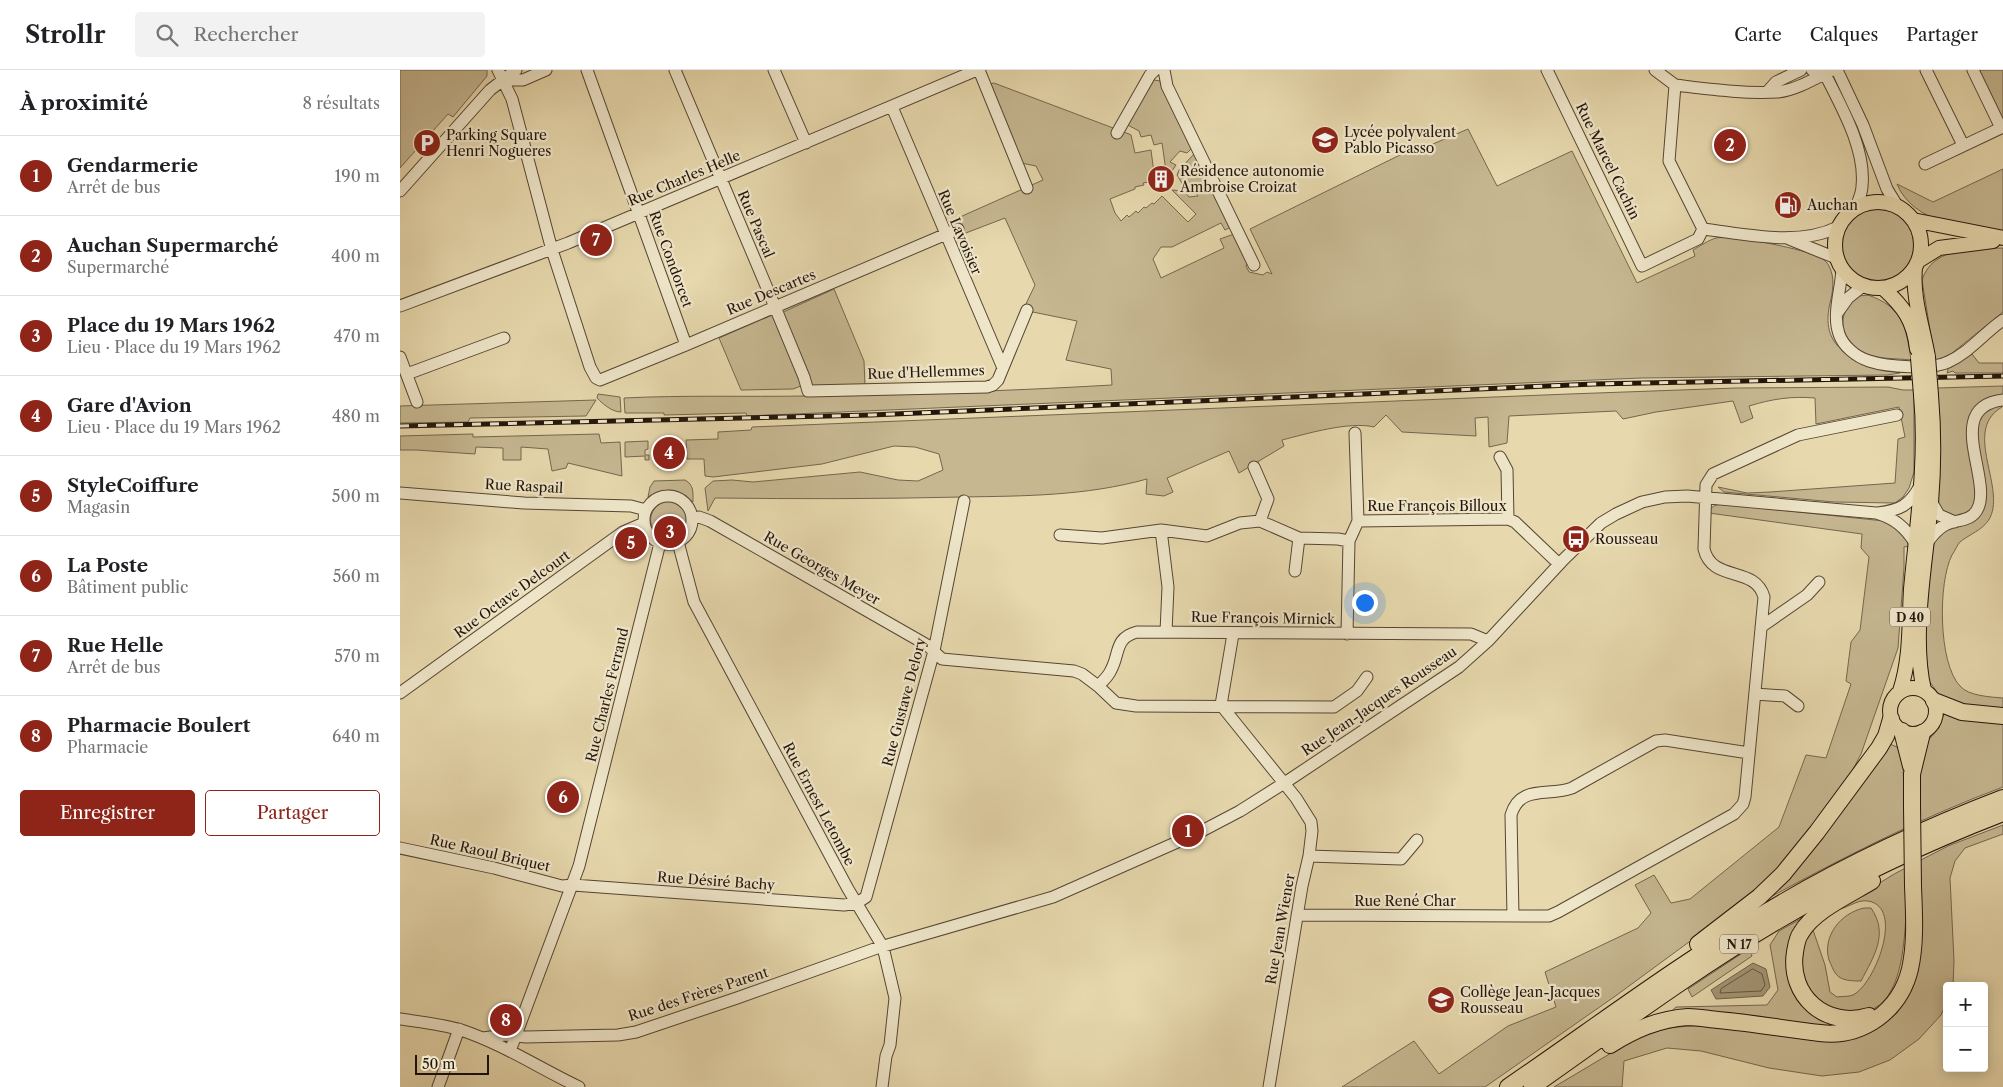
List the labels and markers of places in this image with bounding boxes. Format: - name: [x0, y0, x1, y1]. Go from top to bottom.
- place label: Lycée polyvalent Pablo Picasso: [1344, 123, 1456, 157]
- school or university icon: Lycée polyvalent Pablo Picasso: [1310, 125, 1340, 155]
- place label: Parking Square Henri Nogueres: [446, 126, 551, 160]
- pin: 2: [1714, 126, 1746, 164]
- parking icon: Parking Square Henri Nogueres: [412, 128, 442, 158]
- place label: Résidence autonomie Ambroise Croizat: [1179, 162, 1325, 196]
- building icon: Résidence autonomie Ambroise Croizat: [1146, 164, 1176, 194]
- fuel station icon: Auchan: [1773, 190, 1803, 220]
- place label: Auchan: [1806, 196, 1858, 214]
- pin: 7: [580, 221, 612, 259]
- pin: 4: [653, 434, 685, 472]
- pin: 3: [654, 513, 686, 551]
- pin: 5: [615, 524, 647, 562]
- bus stop icon: Rousseau: [1561, 524, 1591, 554]
- place label: Rousseau: [1595, 530, 1659, 548]
- pin: 6: [547, 778, 579, 816]
- pin: 1: [1172, 812, 1204, 850]
- place label: Collège Jean-Jacques Rousseau: [1460, 983, 1600, 1017]
- school or university icon: Collège Jean-Jacques Rousseau: [1426, 985, 1456, 1015]
- pin: 8: [490, 1001, 522, 1039]

